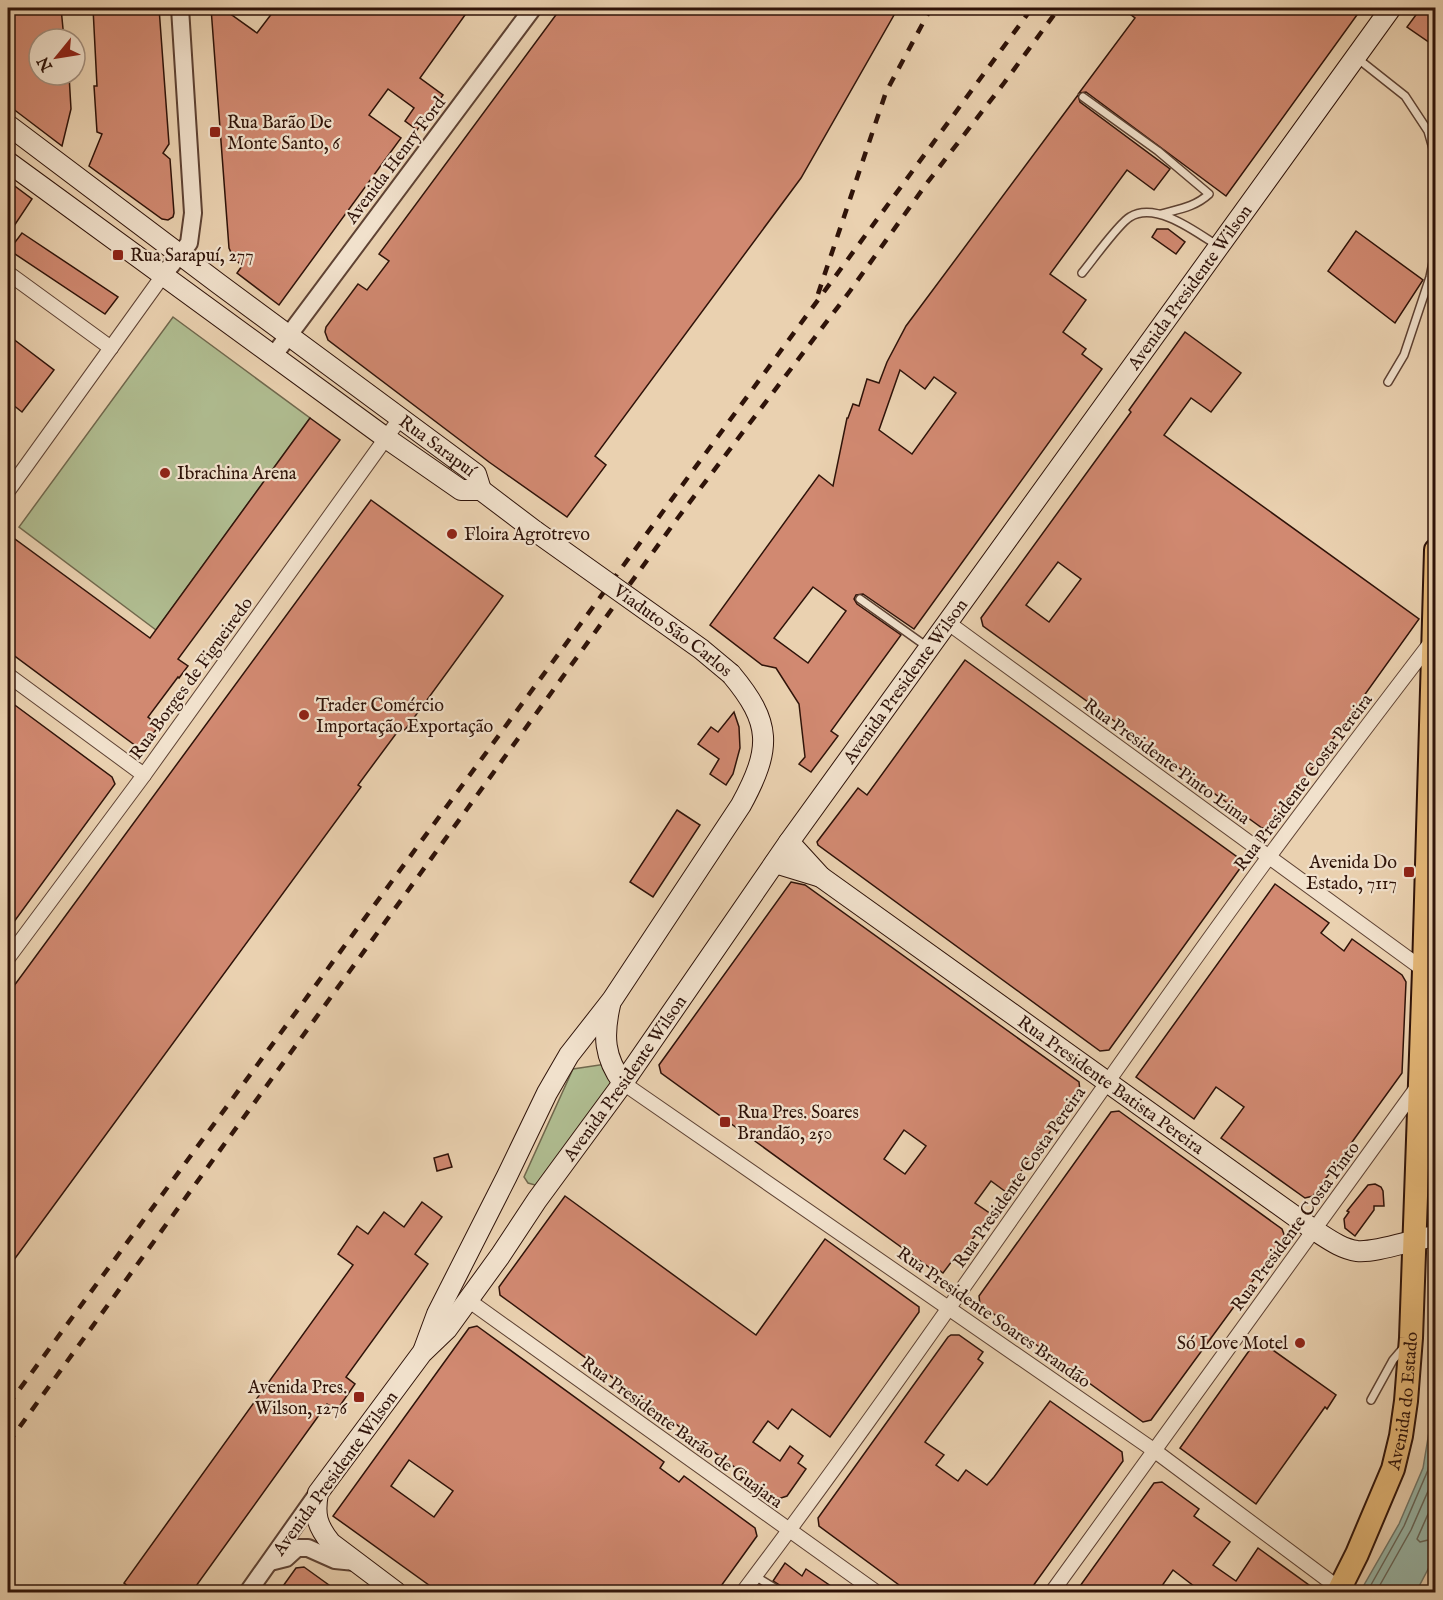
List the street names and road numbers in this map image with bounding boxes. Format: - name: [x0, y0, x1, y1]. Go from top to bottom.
- street label: Avenida Henry Ford: [340, 93, 452, 230]
- street label: Avenida Presidente Wilson: [1123, 200, 1258, 376]
- street label: Rua Sarapuí: [394, 411, 481, 483]
- street label: Viaduto São Carlos: [607, 580, 736, 683]
- street label: Rua Borges de Figueiredo: [125, 593, 259, 765]
- street label: Avenida Presidente Wilson: [838, 595, 974, 770]
- street label: Rua Presidente Costa Pereira: [1230, 690, 1379, 876]
- street label: Rua Presidente Pinto Lima: [1078, 694, 1254, 831]
- street label: Avenida Presidente Wilson: [559, 991, 693, 1167]
- street label: Rua Presidente Batista Pereira: [1012, 1011, 1208, 1161]
- street label: Rua Presidente Costa Pereira: [949, 1083, 1092, 1273]
- street label: Rua Presidente Costa Pinto: [1227, 1137, 1366, 1316]
- street label: Rua Presidente Soares Brandão: [892, 1242, 1095, 1394]
- street label: Avenida do Estado: [1383, 1331, 1424, 1473]
- street label: Rua Presidente Barão de Guajara: [576, 1352, 787, 1514]
- street label: Avenida Presidente Wilson: [268, 1387, 404, 1562]

